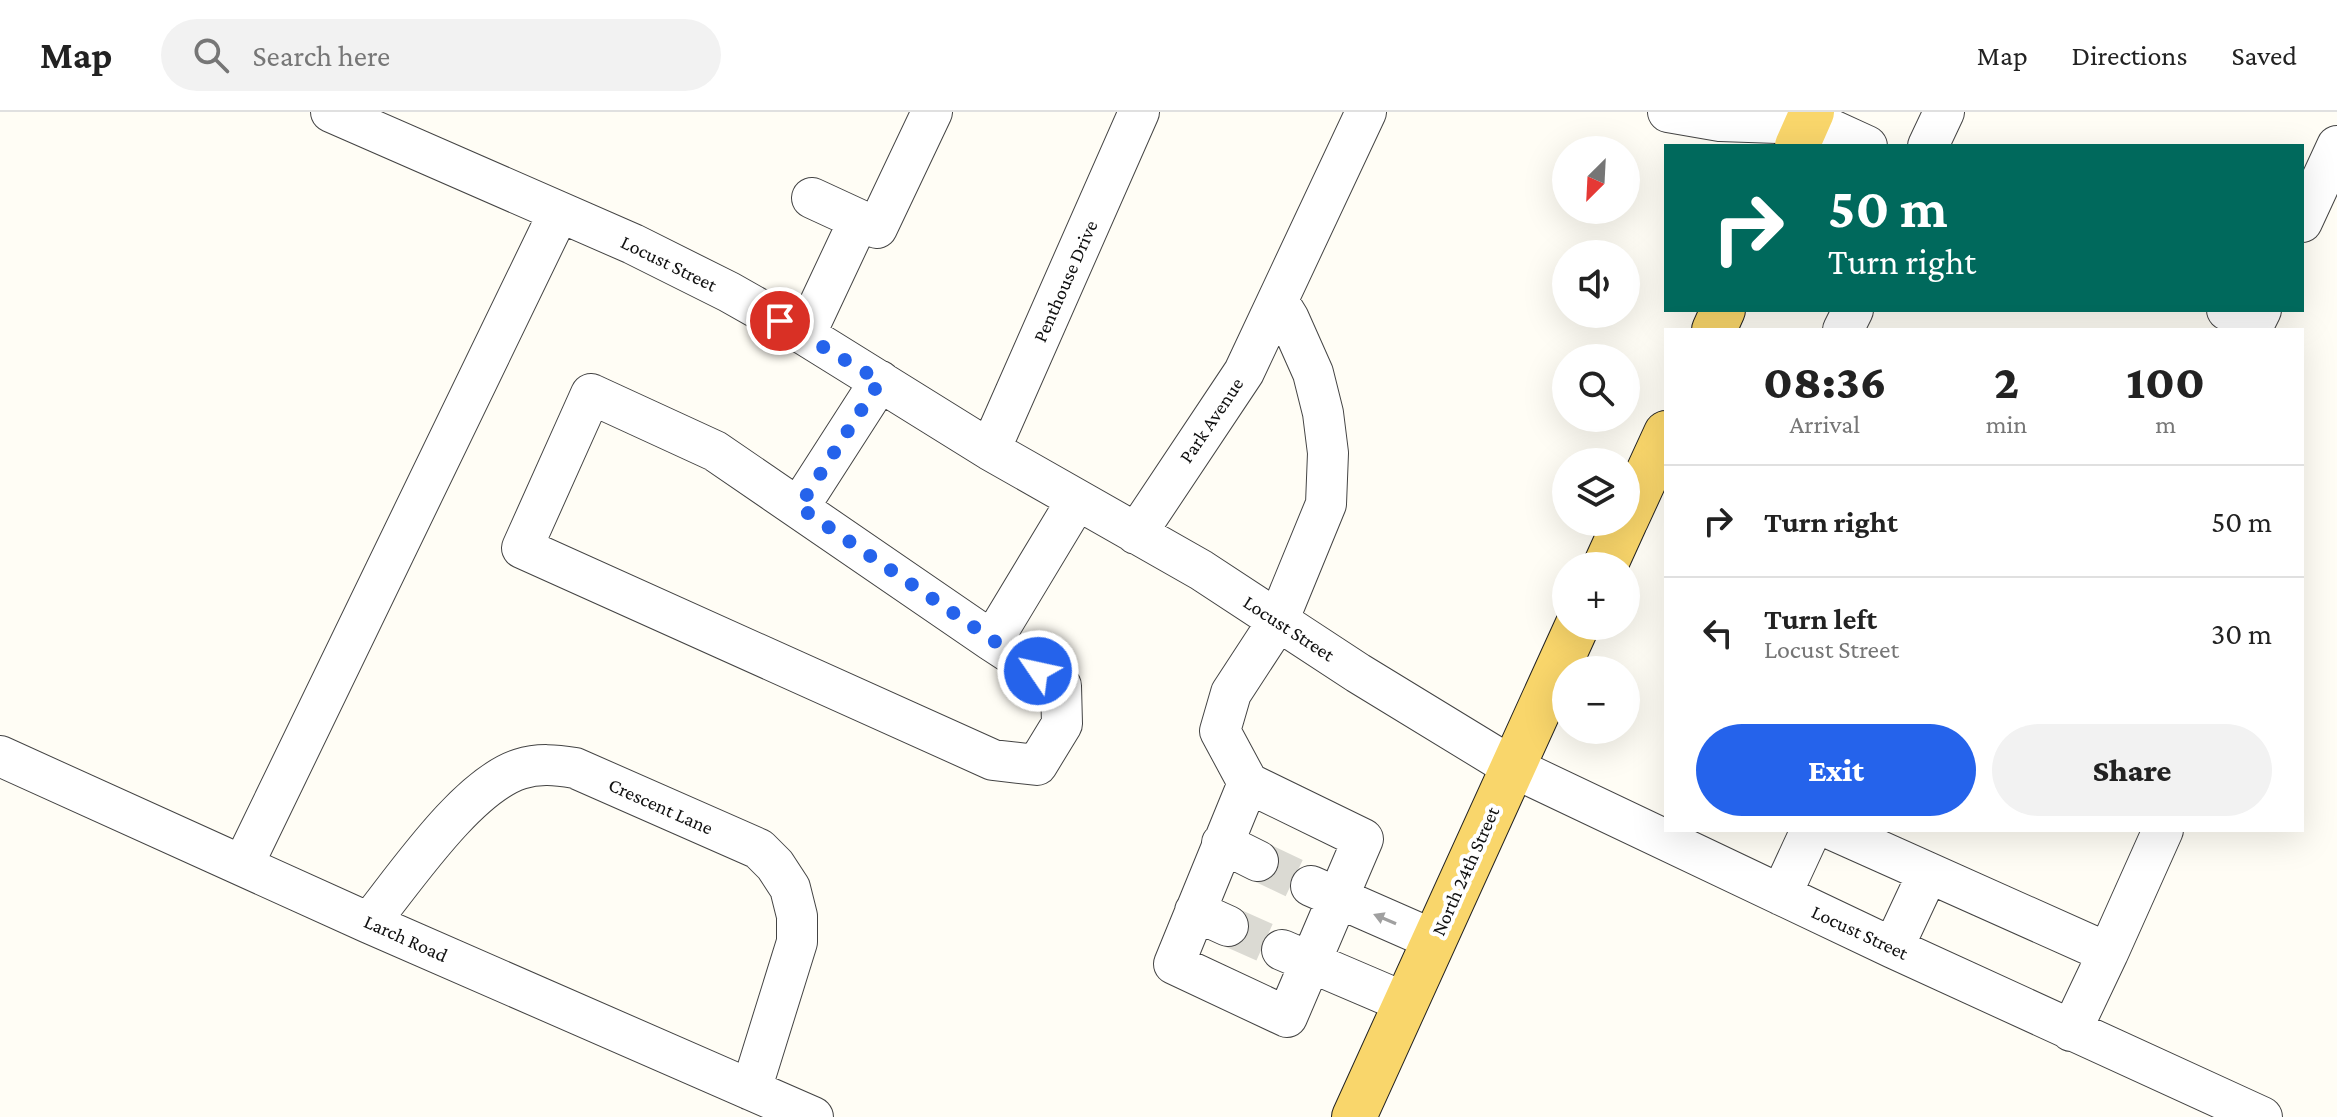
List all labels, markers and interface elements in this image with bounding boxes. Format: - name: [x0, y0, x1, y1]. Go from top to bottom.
- search box: [161, 19, 721, 91]
- icon: search: [189, 33, 233, 77]
- text: Map: [40, 34, 113, 76]
- text: Search here: [253, 39, 390, 72]
- text: Map: [1977, 40, 2028, 71]
- text: Directions: [2072, 40, 2187, 71]
- text: Saved: [2231, 40, 2297, 71]
- north arrow: [1552, 136, 1640, 224]
- map controls: [1552, 136, 1640, 744]
- icon: right: [1696, 176, 1800, 280]
- text: 50 m: [1828, 177, 1948, 239]
- street label: Penthouse Drive: [1028, 217, 1102, 345]
- street label: Locust Street: [617, 230, 721, 296]
- button: sound: [1552, 240, 1640, 328]
- text: Turn right: [1828, 242, 1976, 282]
- pin: [746, 287, 814, 355]
- icon: arrive: [758, 299, 802, 343]
- button: search: [1552, 344, 1640, 432]
- text: 08:36: [1763, 355, 1887, 408]
- text: 2: [1994, 355, 2019, 408]
- text: 100: [2126, 355, 2205, 408]
- street label: Park Avenue: [1174, 373, 1248, 467]
- text: Arrival: [1789, 410, 1860, 439]
- text: min: [1986, 410, 2027, 439]
- text: m: [2155, 410, 2176, 439]
- button: layers: [1552, 448, 1640, 536]
- icon: right: [1696, 499, 1740, 543]
- text: Turn right: [1764, 505, 1898, 538]
- text: 50 m: [2211, 505, 2272, 538]
- button: +: [1552, 552, 1640, 640]
- street label: Locust Street: [1239, 590, 1339, 666]
- text: Turn left: [1764, 602, 1877, 635]
- icon: left: [1696, 611, 1740, 655]
- text: 30 m: [2211, 617, 2272, 650]
- position arrow: [996, 629, 1080, 713]
- text: Locust Street: [1764, 635, 1899, 664]
- button: −: [1552, 656, 1640, 744]
- button: Exit: [1696, 724, 1976, 816]
- button: Share: [1992, 724, 2272, 816]
- street label: Crescent Lane: [605, 773, 717, 839]
- street label: North 24th Street: [1427, 803, 1503, 939]
- street label: Locust Street: [1808, 900, 1912, 964]
- street label: Larch Road: [361, 910, 452, 966]
- one-way arrow: [1374, 913, 1397, 926]

